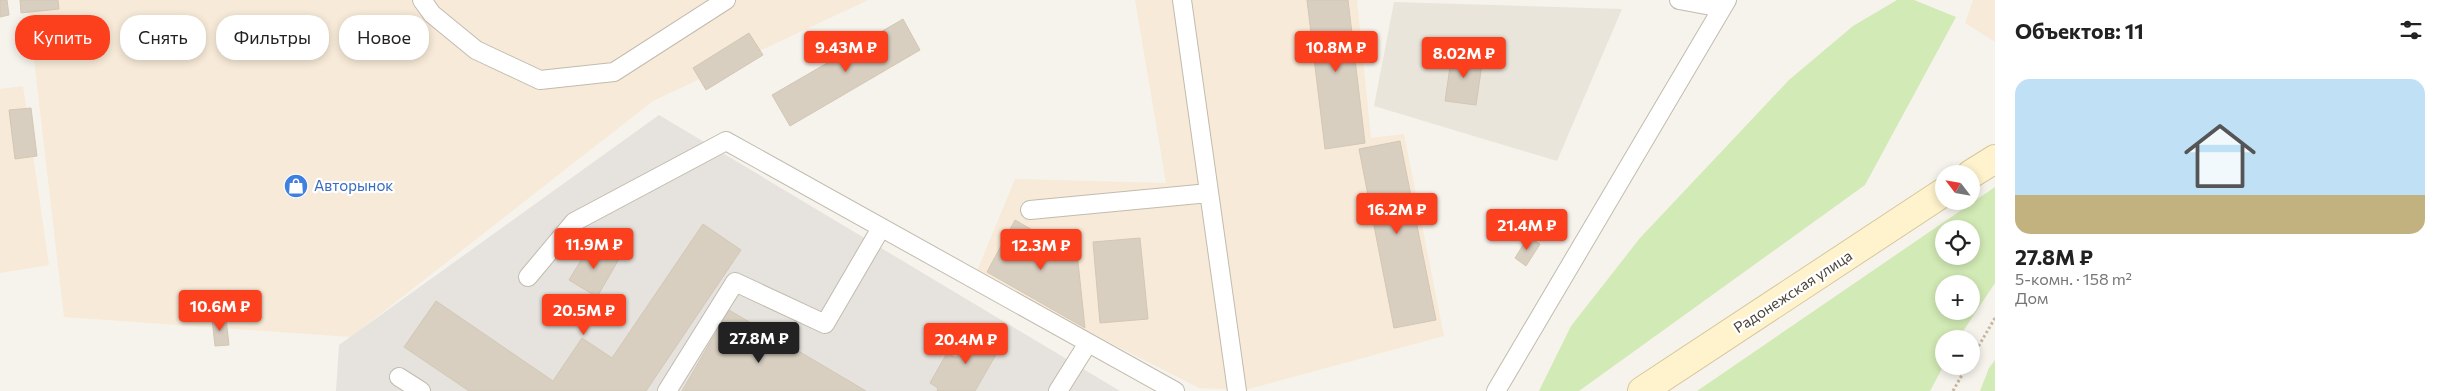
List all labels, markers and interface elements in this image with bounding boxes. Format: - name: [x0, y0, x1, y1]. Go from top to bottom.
- chip: Купить: [15, 15, 110, 60]
- chip: Снять: [120, 15, 206, 60]
- chip: Фильтры: [216, 15, 329, 60]
- chip: Новое: [339, 15, 429, 60]
- icon: filters: [2397, 16, 2425, 44]
- text: Объектов: 11: [2015, 18, 2144, 43]
- pin: 9.43M ₽: [800, 30, 892, 73]
- pin: 10.8M ₽: [1290, 30, 1382, 73]
- pin: 8.02M ₽: [1418, 36, 1510, 79]
- text: 9.43M ₽: [815, 37, 877, 56]
- text: 10.8M ₽: [1306, 37, 1366, 56]
- text: 8.02M ₽: [1433, 43, 1495, 62]
- icon: home: [2175, 111, 2265, 201]
- north arrow: [1935, 165, 1980, 210]
- map controls: [1935, 165, 1980, 375]
- shop icon: Авторынок: [283, 173, 309, 199]
- place label: Авторынок: [314, 176, 393, 194]
- pin: 16.2M ₽: [1351, 192, 1443, 235]
- text: 16.2M ₽: [1367, 199, 1427, 218]
- pin: 21.4M ₽: [1481, 208, 1573, 251]
- text: 21.4M ₽: [1497, 215, 1557, 234]
- button: locate: [1935, 220, 1980, 265]
- pin: 11.9M ₽: [548, 228, 640, 270]
- pin: 12.3M ₽: [995, 228, 1087, 271]
- text: 11.9M ₽: [565, 234, 623, 253]
- text: 12.3M ₽: [1012, 235, 1070, 254]
- text: 27.8M ₽: [2015, 244, 2093, 269]
- street label: Радонежская улица: [1730, 246, 1855, 336]
- text: 5-комн. · 158 m²: [2015, 269, 2132, 288]
- button: +: [1935, 275, 1980, 320]
- text: Дом: [2015, 288, 2048, 307]
- pin: 10.6M ₽: [174, 290, 266, 332]
- pin: 20.5M ₽: [538, 294, 630, 336]
- text: 10.6M ₽: [190, 296, 250, 315]
- text: 20.5M ₽: [553, 300, 615, 319]
- pin: 27.8M ₽: [713, 322, 805, 364]
- pin: 20.4M ₽: [920, 322, 1012, 365]
- text: 27.8M ₽: [729, 328, 789, 347]
- text: 20.4M ₽: [935, 329, 997, 348]
- button: −: [1935, 330, 1980, 375]

